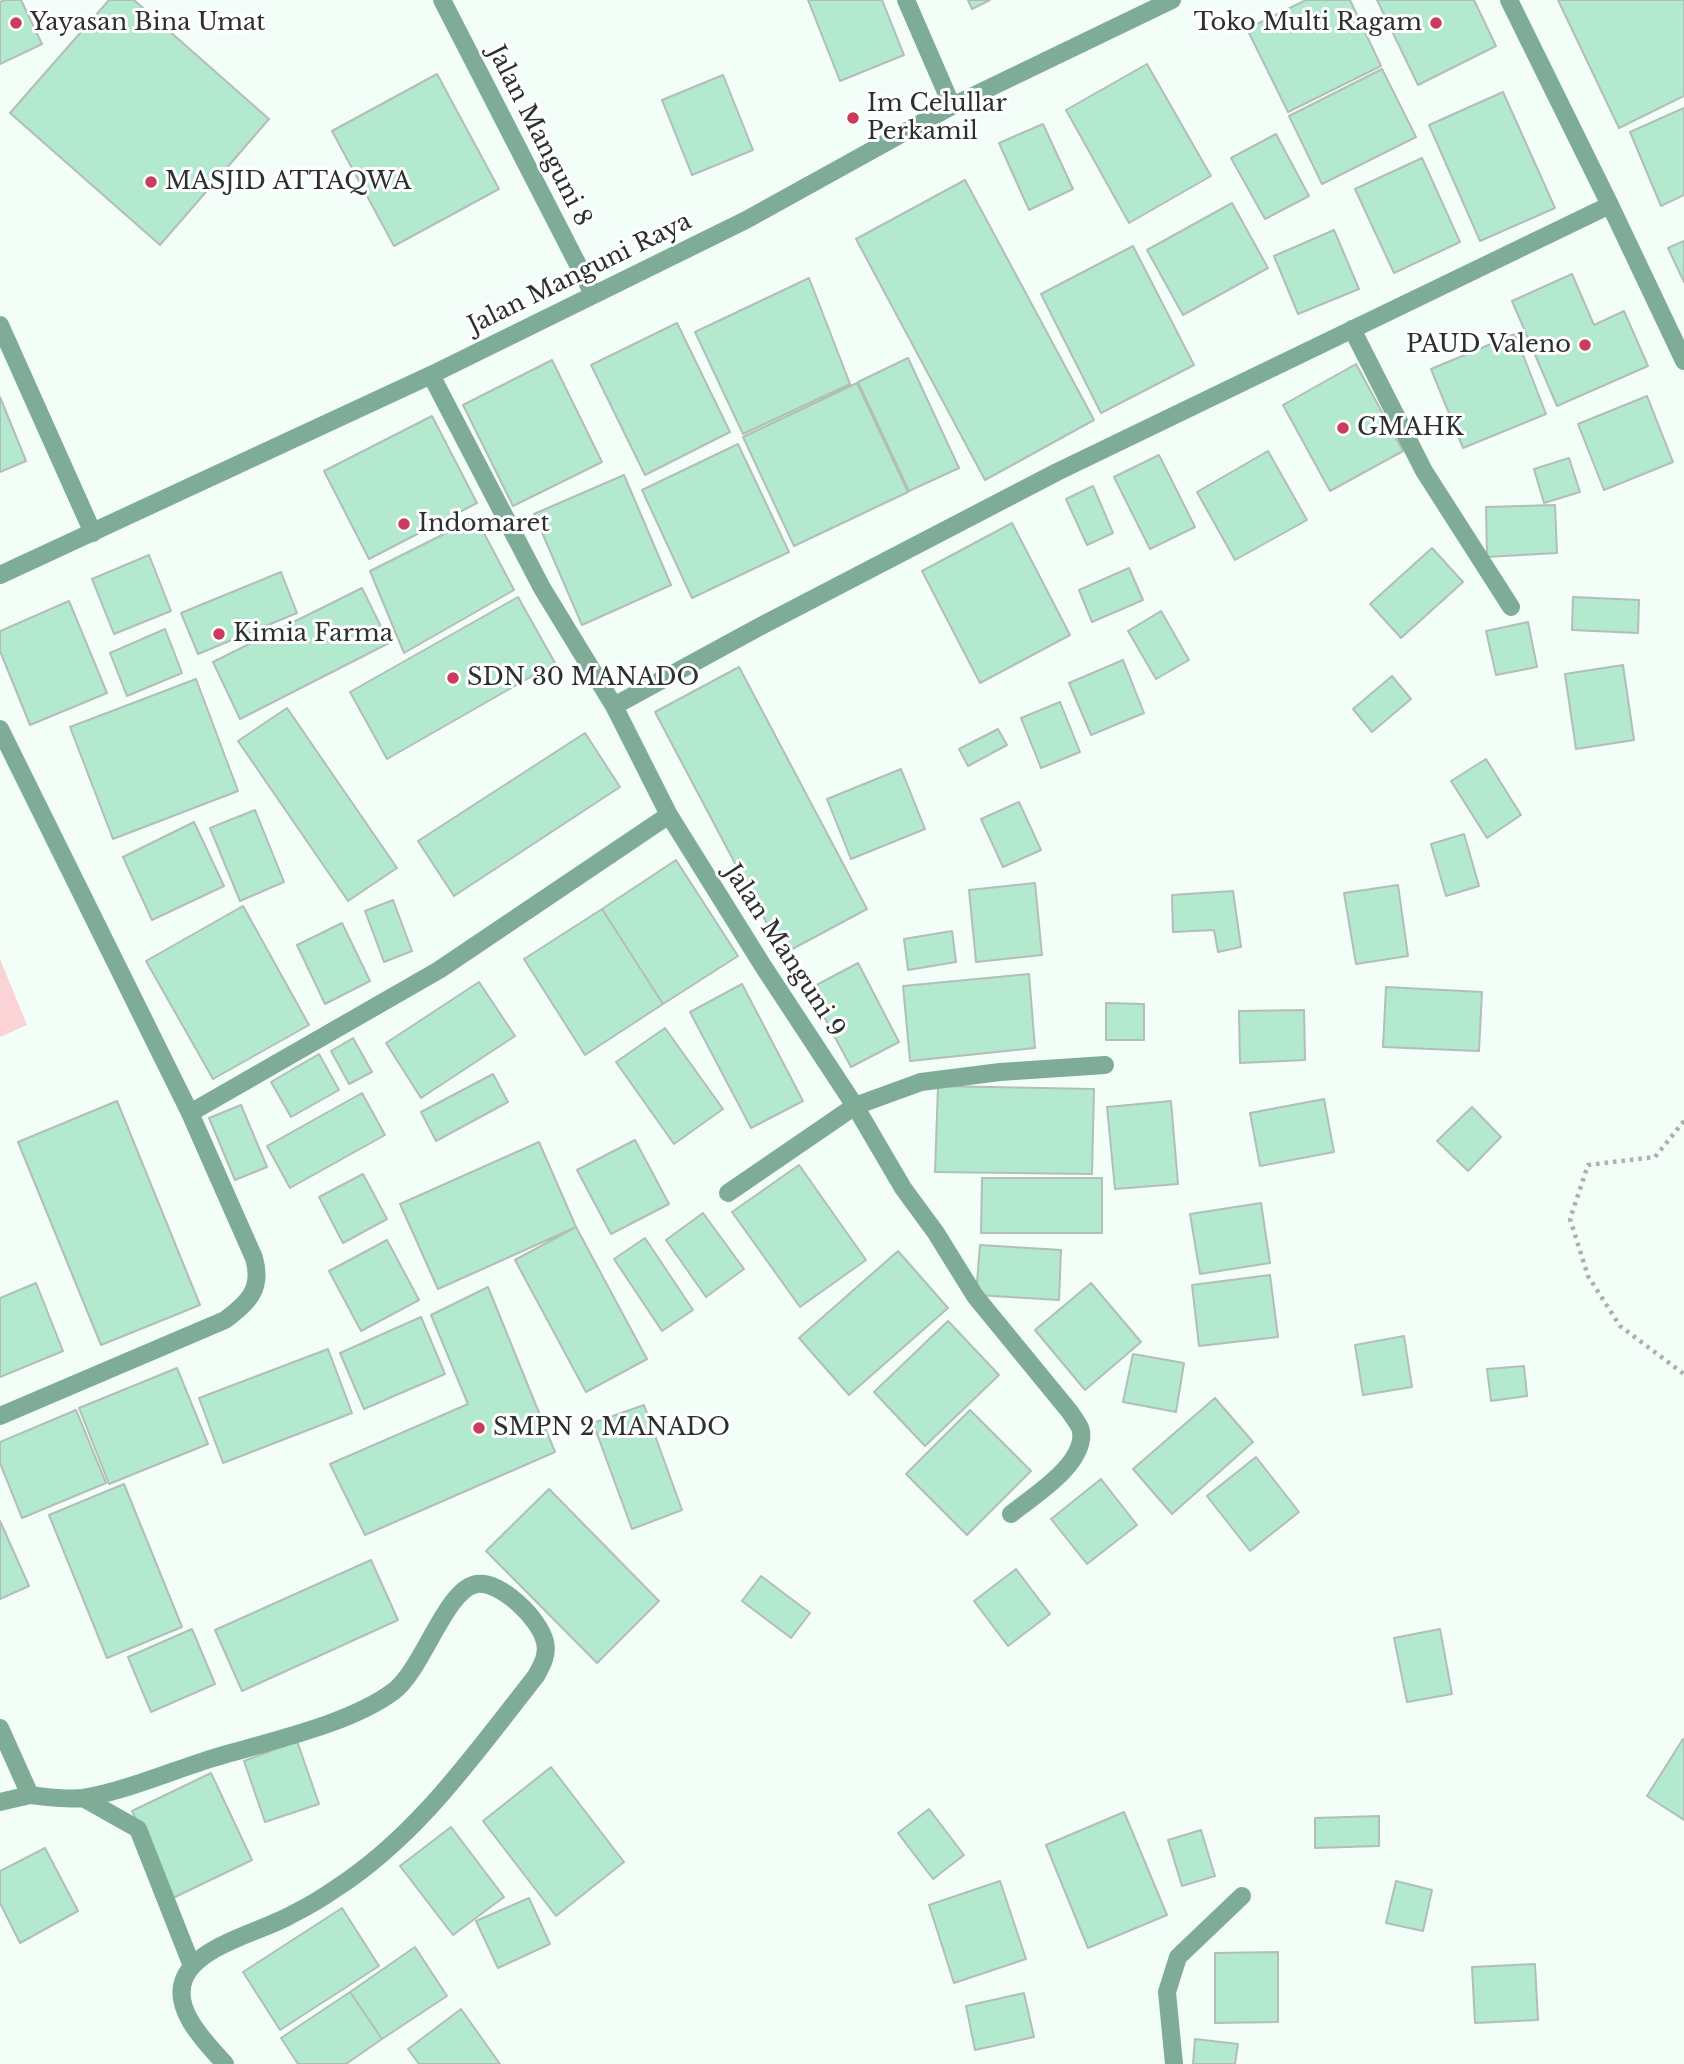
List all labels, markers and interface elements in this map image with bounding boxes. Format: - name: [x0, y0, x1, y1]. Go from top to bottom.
- place label: Yayasan Bina Umat: [30, 9, 265, 37]
- place label: Toko Multi Ragam: [1194, 9, 1422, 37]
- marker: Yayasan Bina Umat: [8, 15, 24, 31]
- marker: Toko Multi Ragam: [1428, 15, 1444, 31]
- street label: Jalan Manguni 8: [481, 41, 597, 231]
- place label: Im Celullar Perkamil: [867, 90, 1007, 146]
- marker: Im Celullar Perkamil: [845, 110, 861, 126]
- place label: MASJID ATTAQWA: [165, 168, 411, 196]
- marker: MASJID ATTAQWA: [143, 174, 159, 190]
- street label: Jalan Manguni Raya: [464, 207, 696, 341]
- place label: PAUD Valeno: [1406, 331, 1571, 359]
- marker: PAUD Valeno: [1577, 337, 1593, 353]
- place label: GMAHK: [1357, 414, 1463, 442]
- marker: GMAHK: [1335, 420, 1351, 436]
- place label: Indomaret: [418, 510, 549, 538]
- marker: Indomaret: [396, 516, 412, 532]
- place label: Kimia Farma: [233, 620, 393, 648]
- marker: Kimia Farma: [211, 626, 227, 642]
- place label: SDN 30 MANADO: [467, 664, 699, 692]
- marker: SDN 30 MANADO: [445, 670, 461, 686]
- street label: Jalan Manguni 9: [717, 859, 851, 1043]
- place label: SMPN 2 MANADO: [493, 1414, 730, 1442]
- marker: SMPN 2 MANADO: [471, 1420, 487, 1436]

